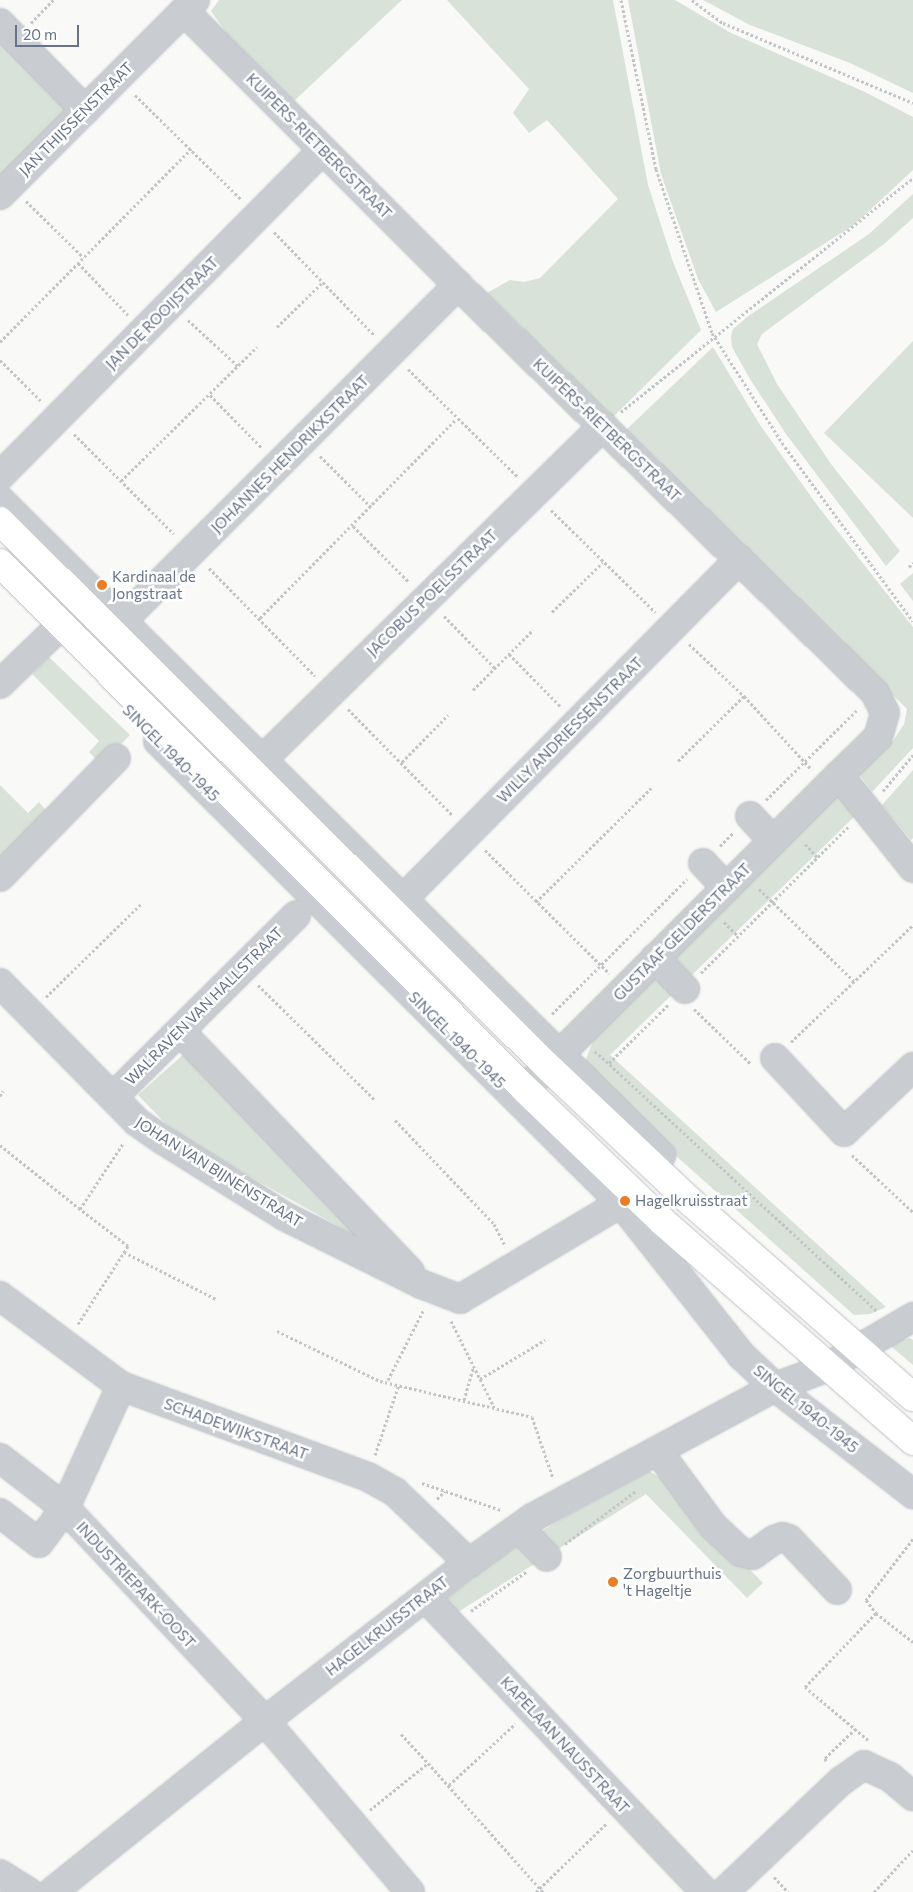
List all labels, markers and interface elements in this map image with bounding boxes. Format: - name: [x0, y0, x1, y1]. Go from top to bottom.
- scale bar: [18, 15, 81, 47]
- text: 20 m: [23, 25, 57, 43]
- street label: JAN THIJSSENSTRAAT: [15, 58, 137, 180]
- street label: KUIPERS-RIETBERGSTRAAT: [243, 70, 395, 222]
- street label: JAN DE ROOIJSTRAAT: [102, 253, 222, 373]
- street label: KUIPERS-RIETBERGSTRAAT: [529, 355, 685, 505]
- street label: JOHANNES HENDRIKXSTRAAT: [207, 371, 373, 537]
- street label: JACOBUS POELSSTRAAT: [363, 526, 501, 660]
- place label: Kardinaal de Jongstraat: [112, 567, 196, 602]
- marker: Kardinaal de Jongstraat: [96, 579, 108, 591]
- street label: WILLY ANDRIESSENSTRAAT: [493, 653, 647, 807]
- street label: SINGEL 1940-1945: [119, 701, 223, 805]
- street label: GUSTAAF GELDERSTRAAT: [610, 860, 754, 1004]
- street label: WALRAVEN VAN HALLSTRAAT: [121, 923, 287, 1089]
- street label: SINGEL 1940-1945: [405, 988, 509, 1092]
- street label: JOHAN VAN BIJNENSTRAAT: [132, 1113, 306, 1231]
- place label: Hagelkruisstraat: [635, 1192, 748, 1210]
- marker: Hagelkruisstraat: [619, 1195, 631, 1207]
- street label: SINGEL 1940-1945: [750, 1361, 862, 1457]
- street label: SCHADEWIJKSTRAAT: [162, 1395, 310, 1463]
- street label: INDUSTRIEPARK-OOST: [73, 1518, 199, 1652]
- place label: Zorgbuurthuis 't Hageltje: [623, 1564, 722, 1599]
- street label: HAGELKRUISSTRAAT: [322, 1573, 452, 1679]
- marker: Zorgbuurthuis 't Hageltje: [607, 1576, 619, 1588]
- street label: KAPELAAN NAUSSTRAAT: [497, 1673, 633, 1817]

